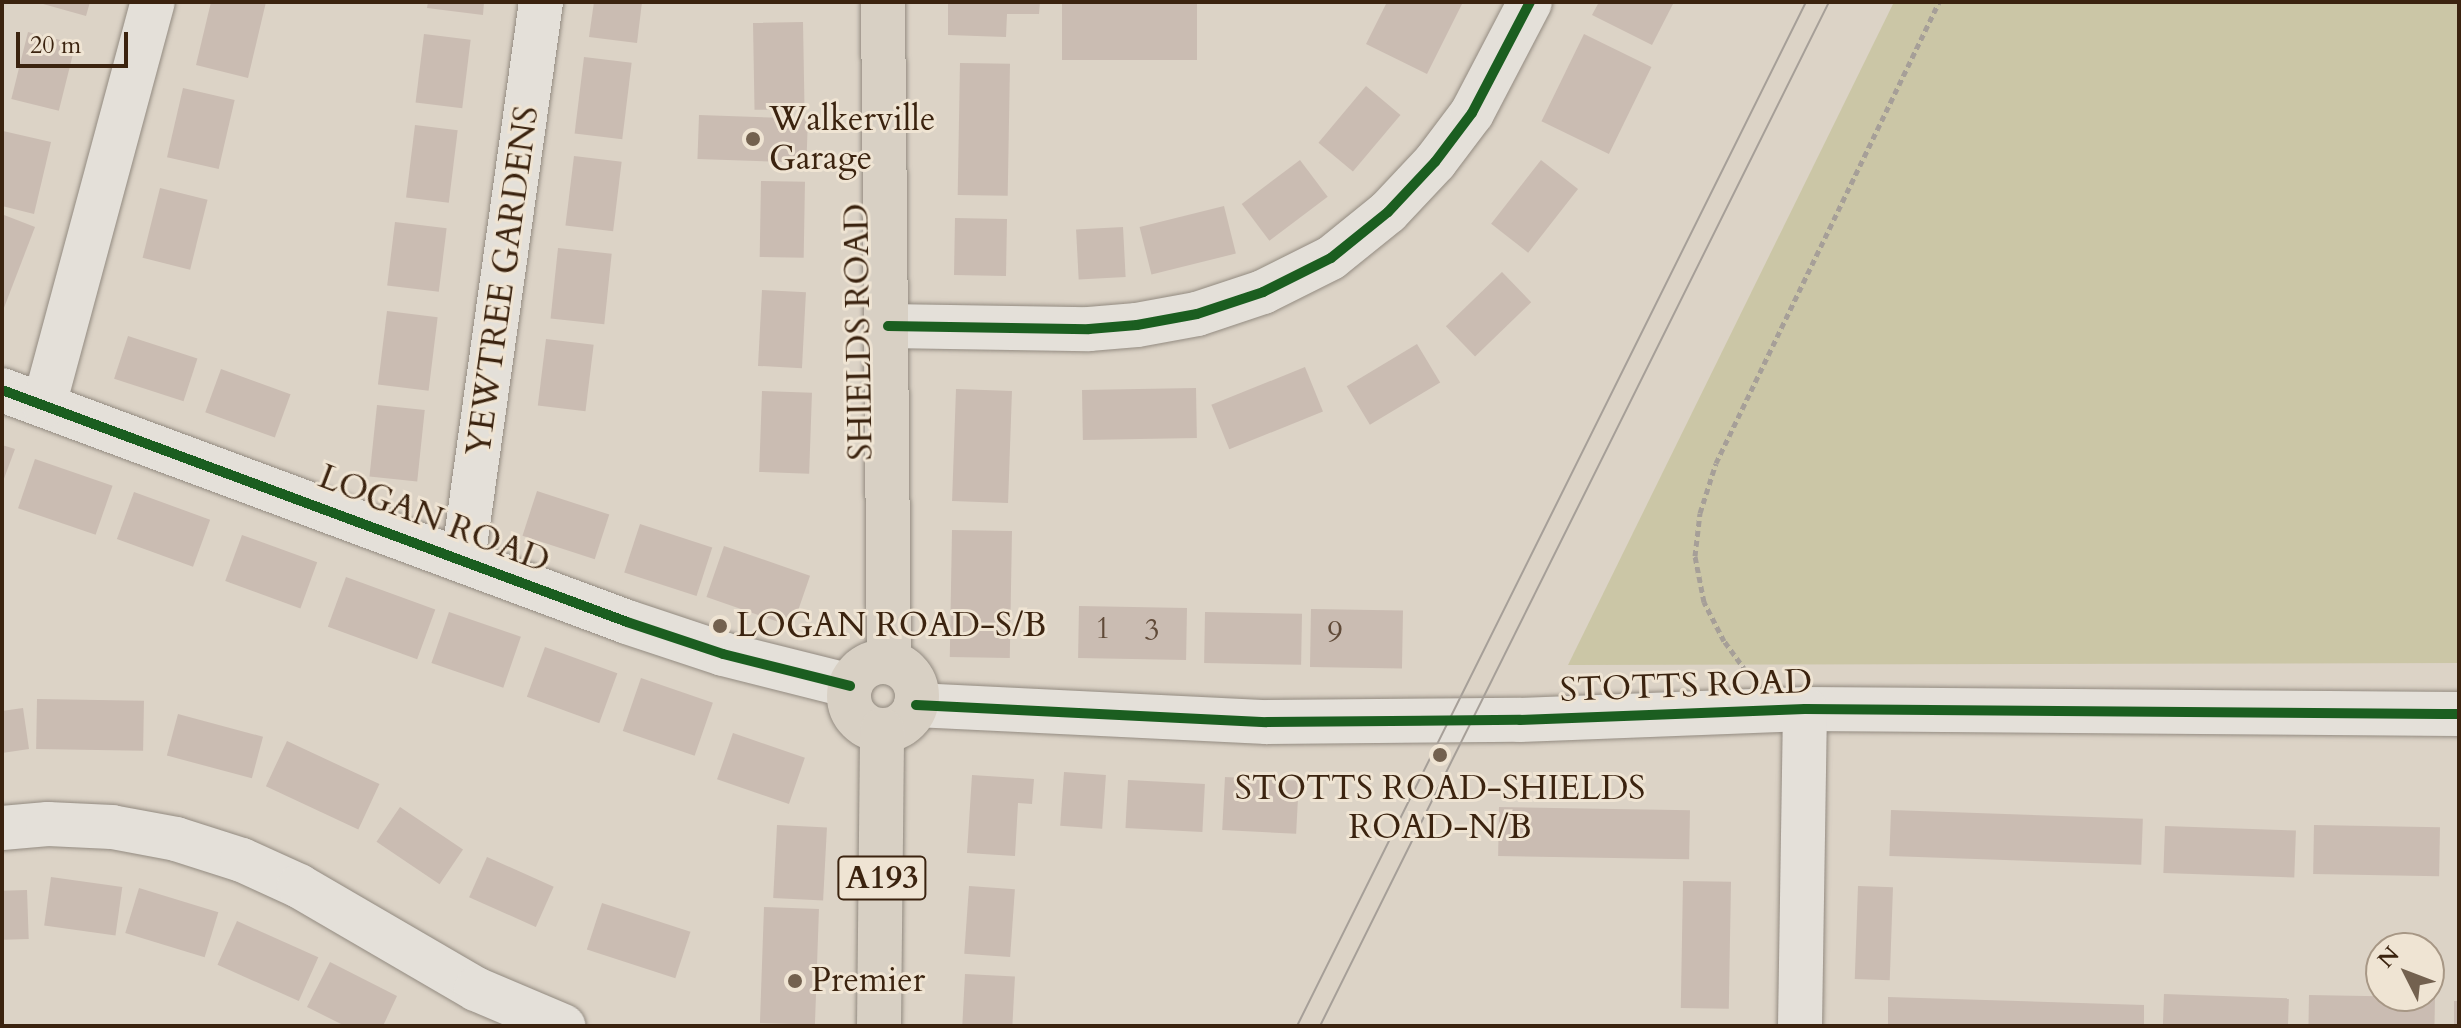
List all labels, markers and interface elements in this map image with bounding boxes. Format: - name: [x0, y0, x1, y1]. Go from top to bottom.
- scale bar: [20, 16, 132, 66]
- text: 20 m: [30, 29, 81, 62]
- place label: Walkerville Garage: [769, 99, 935, 178]
- street label: YEWTREE GARDENS: [458, 103, 548, 459]
- marker: Walkerville Garage: [744, 130, 762, 148]
- street label: SHIELDS ROAD: [836, 203, 882, 461]
- street label: LOGAN ROAD: [313, 456, 555, 582]
- place label: LOGAN ROAD-S/B: [736, 606, 1046, 646]
- house number: 1: [1095, 611, 1111, 647]
- house number: 3: [1144, 613, 1160, 649]
- house number: 9: [1327, 615, 1343, 651]
- marker: LOGAN ROAD-S/B: [711, 617, 729, 635]
- street label: STOTTS ROAD: [1559, 661, 1813, 711]
- marker: STOTTS ROAD-SHIELDS ROAD-N/B: [1431, 746, 1449, 764]
- place label: STOTTS ROAD-SHIELDS ROAD-N/B: [1235, 768, 1645, 848]
- road number: A193: [836, 850, 928, 906]
- north arrow: [2365, 932, 2445, 1012]
- text: N: [2371, 940, 2406, 974]
- place label: Premier: [811, 961, 925, 1001]
- marker: Premier: [786, 972, 804, 990]

